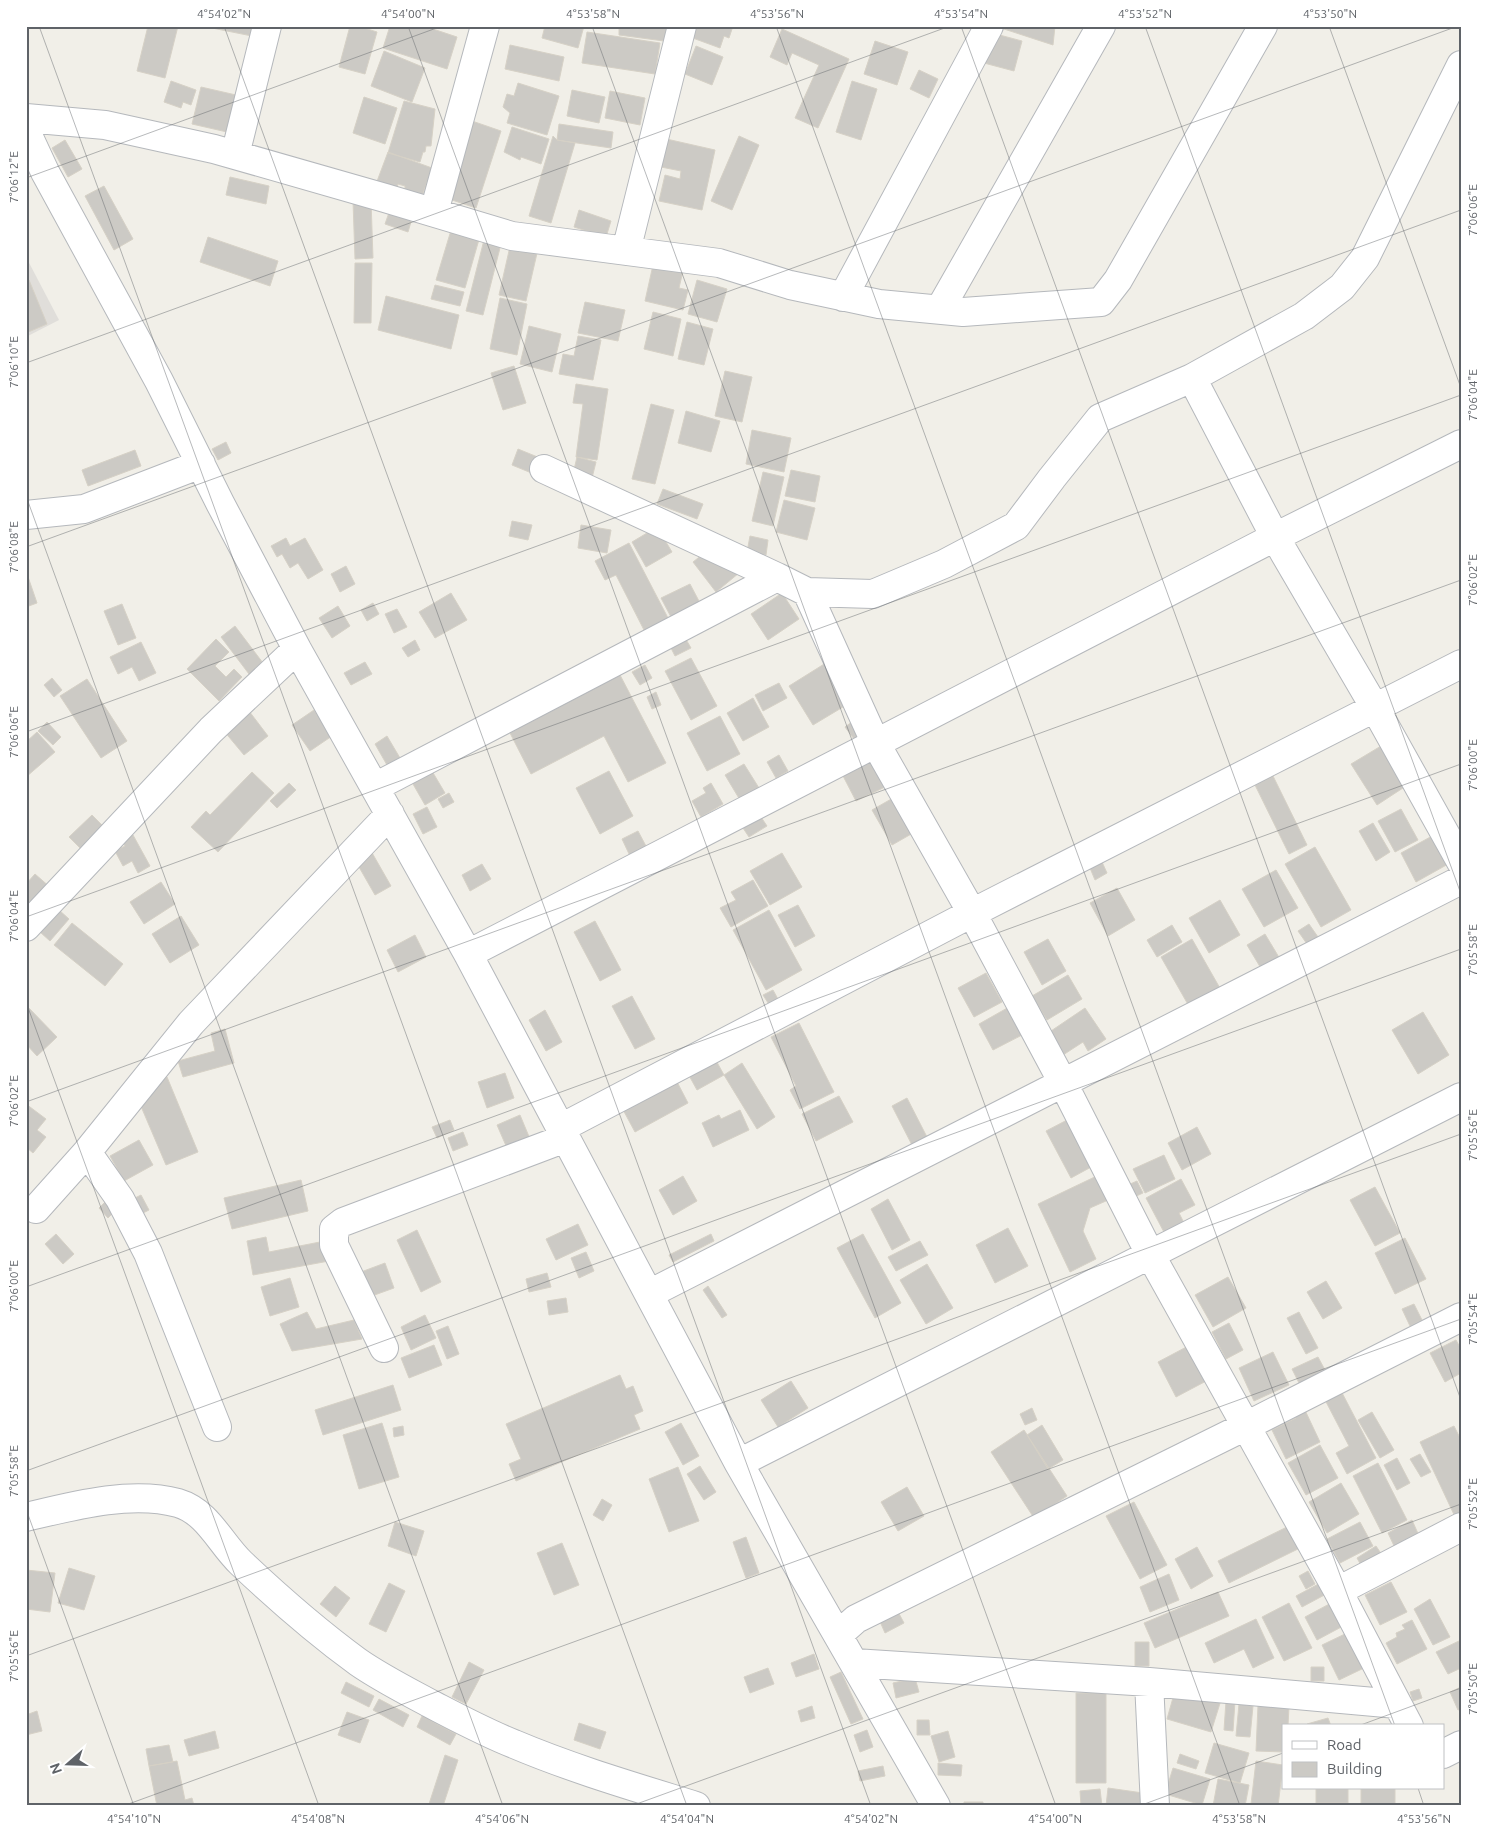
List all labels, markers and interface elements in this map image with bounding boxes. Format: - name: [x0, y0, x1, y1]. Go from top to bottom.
- text: 4°54'02"N: [197, 7, 251, 20]
- text: 4°54'00"N: [381, 7, 435, 20]
- text: 4°53'58"N: [566, 7, 620, 20]
- text: 4°53'56"N: [750, 7, 804, 20]
- text: 4°53'54"N: [934, 7, 988, 20]
- text: 4°53'52"N: [1118, 7, 1172, 20]
- text: 4°53'50"N: [1303, 7, 1357, 20]
- text: 7°06'12"E: [7, 151, 20, 203]
- text: 7°06'06"E: [1466, 184, 1479, 236]
- text: 7°06'10"E: [7, 336, 20, 388]
- text: 7°06'04"E: [1466, 369, 1479, 421]
- text: 7°06'08"E: [7, 521, 20, 573]
- text: 7°06'02"E: [1466, 554, 1479, 606]
- text: 7°06'06"E: [7, 706, 20, 758]
- text: 7°06'00"E: [1466, 739, 1479, 791]
- text: 7°06'04"E: [7, 890, 20, 942]
- text: 7°05'58"E: [1466, 924, 1479, 976]
- text: 7°06'02"E: [7, 1075, 20, 1127]
- text: 7°05'56"E: [1466, 1109, 1479, 1161]
- text: 7°06'00"E: [7, 1260, 20, 1312]
- text: 7°05'54"E: [1466, 1293, 1479, 1345]
- text: 7°05'58"E: [7, 1445, 20, 1497]
- text: 7°05'52"E: [1466, 1478, 1479, 1530]
- text: 7°05'56"E: [7, 1630, 20, 1682]
- text: 7°05'50"E: [1466, 1663, 1479, 1715]
- legend: [1282, 1724, 1444, 1790]
- text: Road: [1327, 1736, 1362, 1753]
- north arrow: [42, 1740, 92, 1790]
- text: Building: [1327, 1760, 1382, 1777]
- text: N: [46, 1761, 65, 1776]
- text: 4°54'10"N: [107, 1812, 161, 1825]
- text: 4°54'08"N: [291, 1812, 345, 1825]
- text: 4°54'06"N: [475, 1812, 529, 1825]
- text: 4°54'04"N: [660, 1812, 714, 1825]
- text: 4°54'02"N: [844, 1812, 898, 1825]
- text: 4°54'00"N: [1028, 1812, 1082, 1825]
- text: 4°53'58"N: [1212, 1812, 1266, 1825]
- text: 4°53'56"N: [1397, 1812, 1451, 1825]

